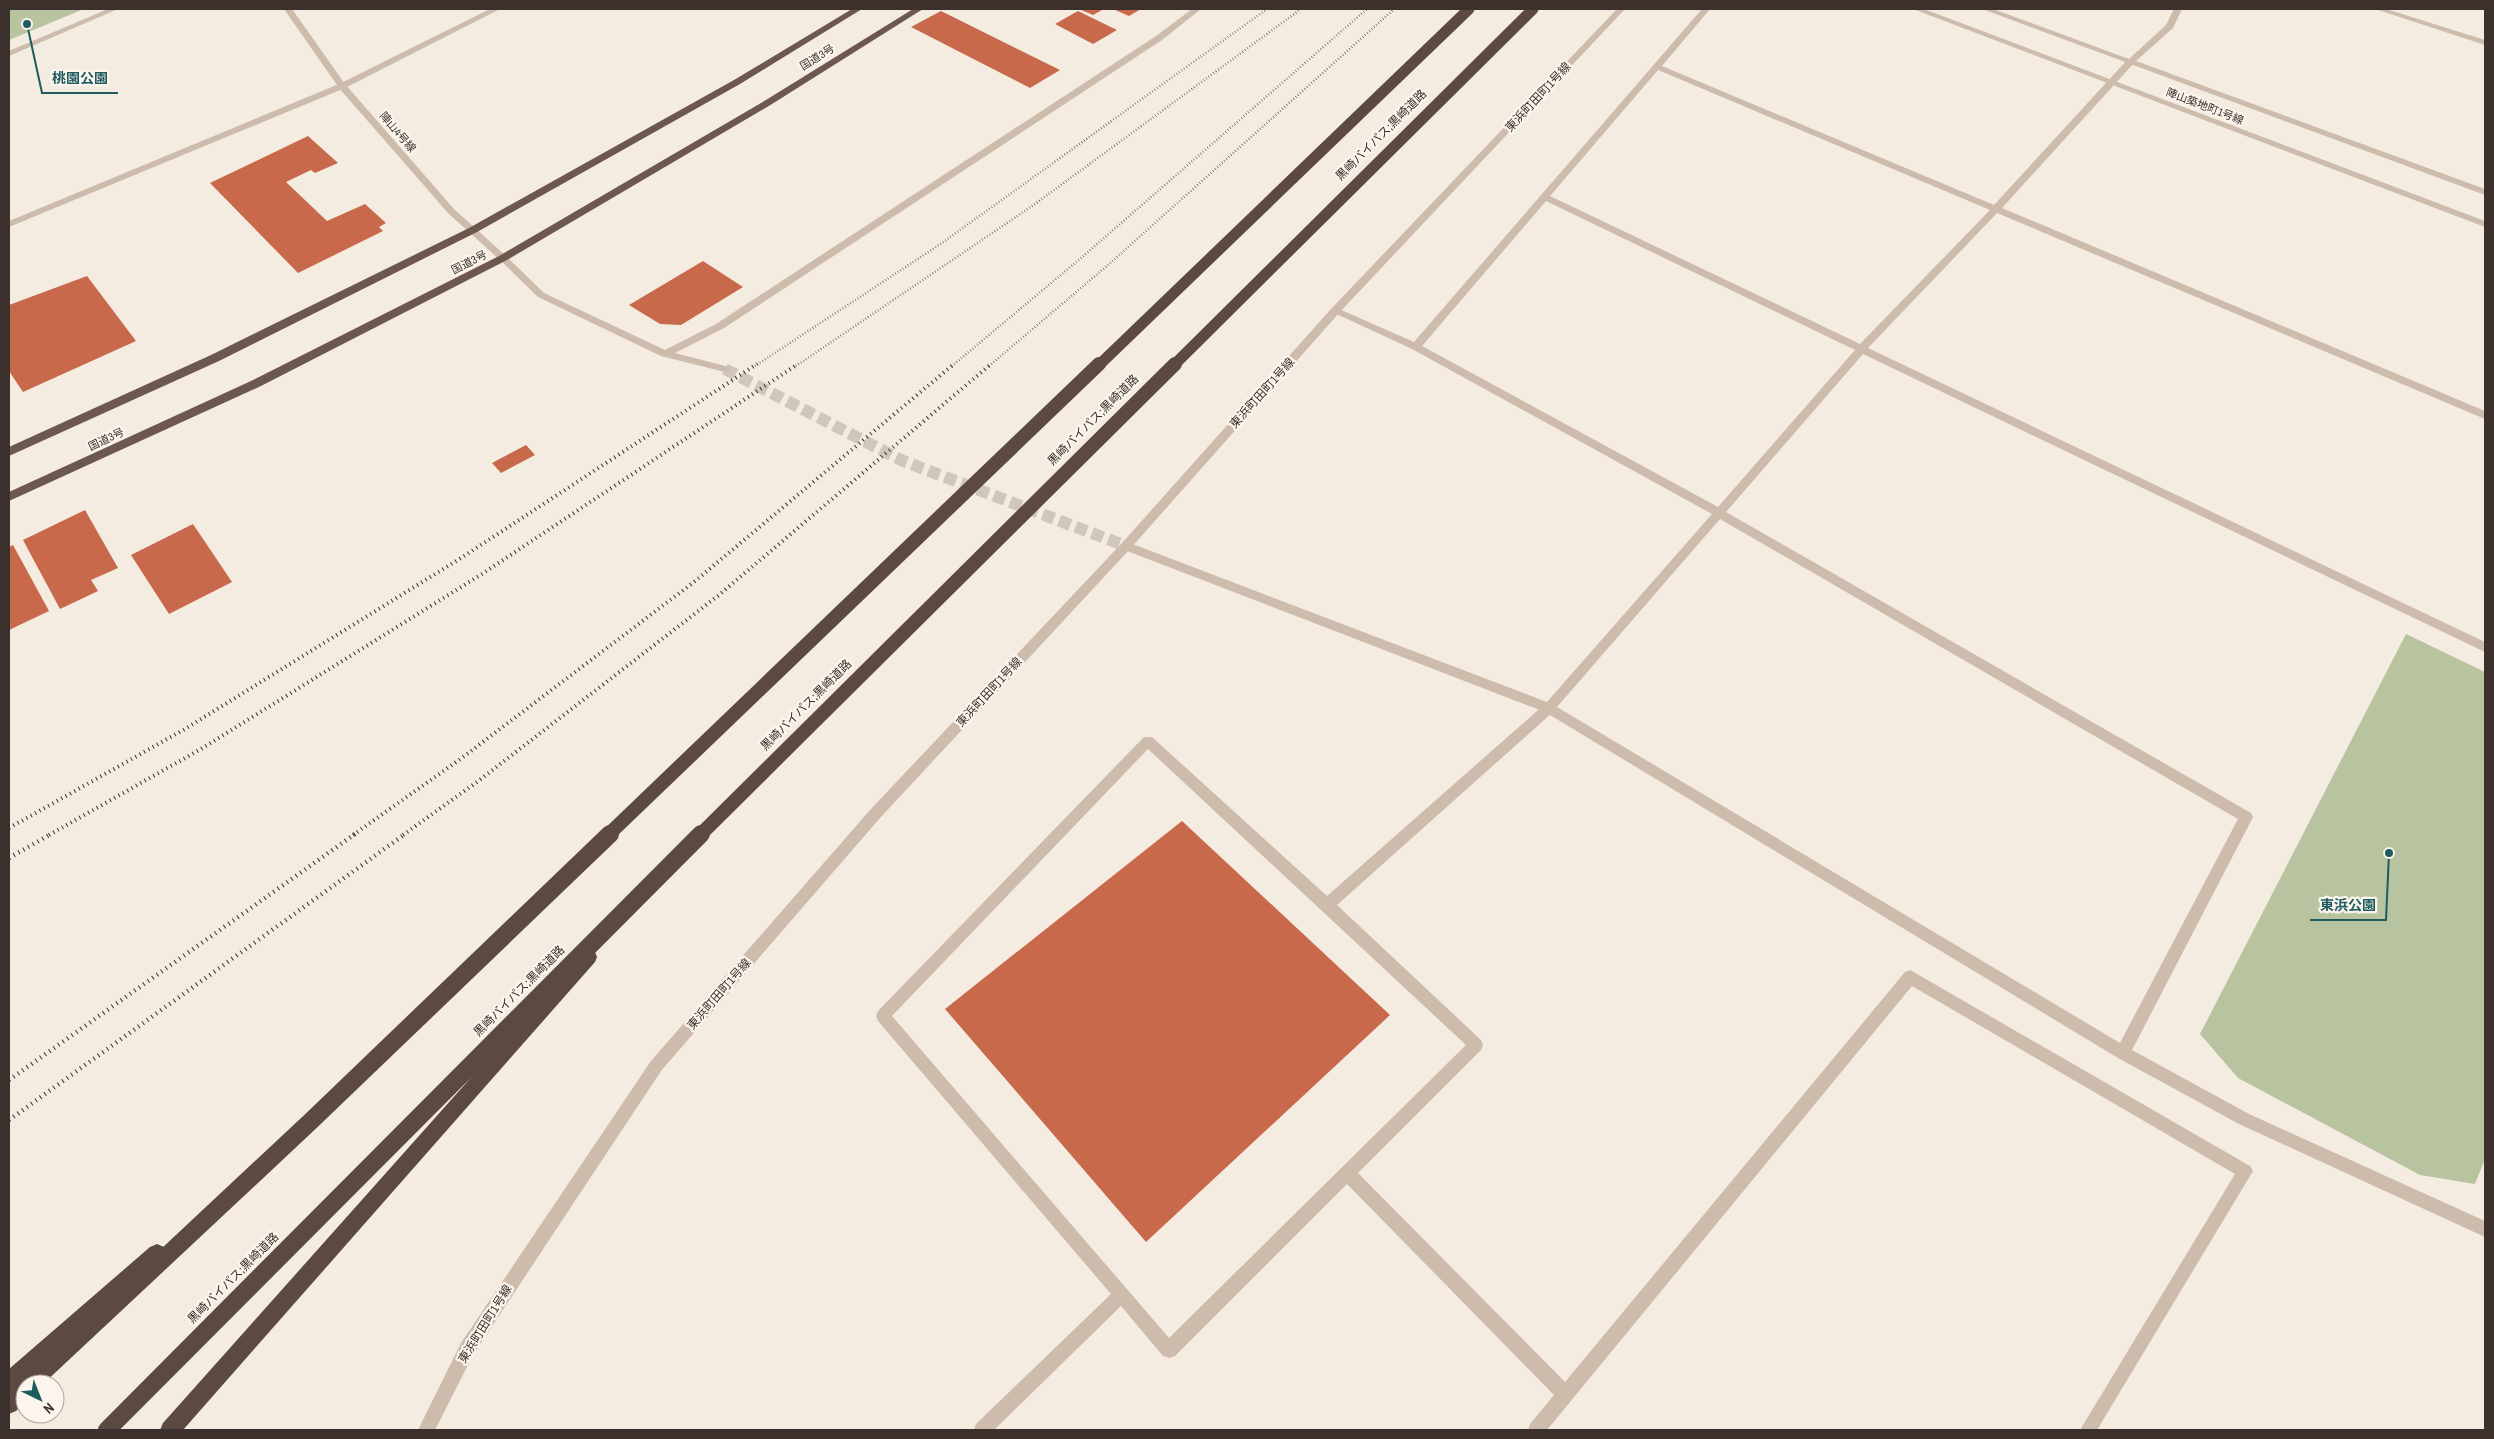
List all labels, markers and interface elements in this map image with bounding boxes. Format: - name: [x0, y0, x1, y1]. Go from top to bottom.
- street label: 国道3号: [797, 41, 837, 73]
- street label: 東浜町田町1号線: [1502, 59, 1574, 135]
- callout: 桃園公園: [42, 64, 118, 93]
- text: 桃園公園: [52, 69, 108, 87]
- street label: 陣山築地町1号線: [2164, 85, 2246, 127]
- street label: 黒崎バイパス;黒崎道路: [1332, 86, 1430, 184]
- street label: 陣山4号線: [377, 109, 419, 155]
- street label: 国道3号: [449, 247, 489, 277]
- street label: 東浜町田町1号線: [1226, 354, 1298, 432]
- street label: 黒崎バイパス;黒崎道路: [1044, 371, 1142, 469]
- street label: 国道3号: [86, 425, 126, 453]
- street label: 東浜町田町1号線: [953, 654, 1025, 730]
- street label: 黒崎バイパス;黒崎道路: [757, 656, 855, 754]
- callout: 東浜公園: [2310, 891, 2386, 920]
- text: 東浜公園: [2320, 896, 2376, 914]
- street label: 黒崎バイパス;黒崎道路: [470, 942, 568, 1040]
- street label: 東浜町田町1号線: [684, 955, 754, 1033]
- street label: 黒崎バイパス;黒崎道路: [184, 1229, 282, 1327]
- street label: 東浜町田町1号線: [455, 1282, 515, 1366]
- north arrow: [15, 1374, 65, 1424]
- text: N: [40, 1399, 58, 1418]

